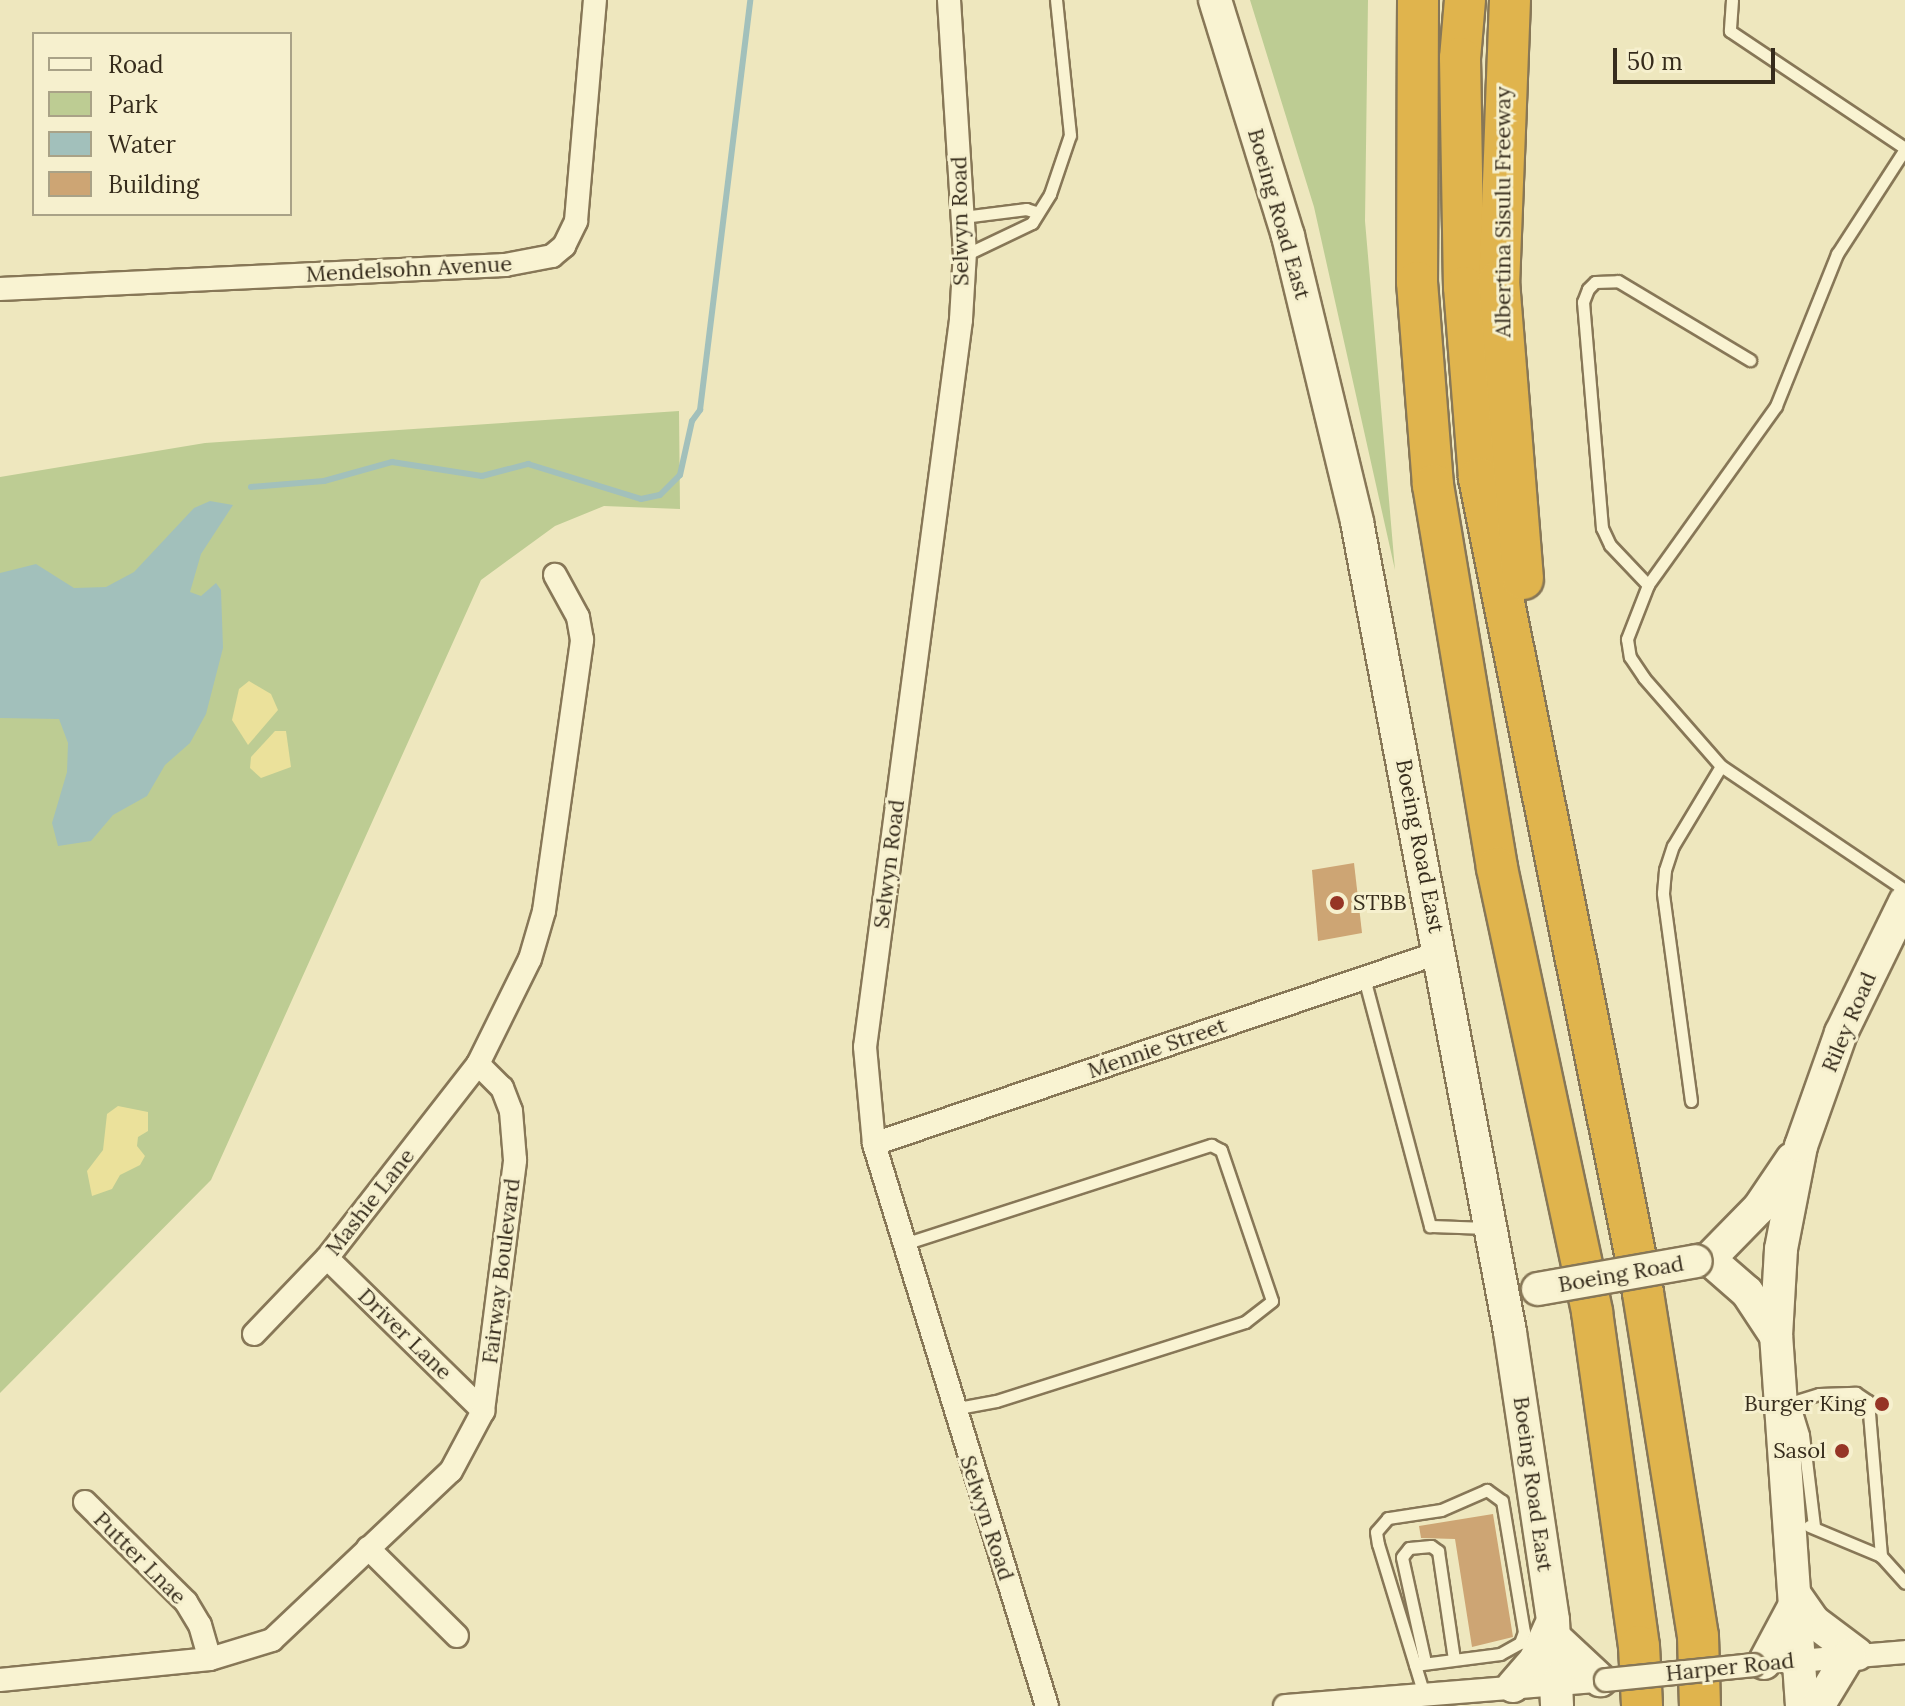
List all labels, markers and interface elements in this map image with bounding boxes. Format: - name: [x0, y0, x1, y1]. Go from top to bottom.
- legend: [32, 32, 292, 216]
- scale bar: [1617, 32, 1779, 82]
- text: 50 m: [1627, 46, 1683, 77]
- text: Road: [108, 49, 164, 80]
- street label: Albertina Sisulu Freeway: [1490, 86, 1516, 338]
- text: Park: [108, 89, 158, 120]
- street label: Boeing Road East: [1242, 126, 1316, 302]
- text: Water: [108, 129, 176, 160]
- street label: Selwyn Road: [946, 156, 974, 286]
- text: Building: [108, 169, 199, 200]
- street label: Mendelsohn Avenue: [305, 250, 513, 288]
- street label: Boeing Road East: [1390, 757, 1450, 935]
- street label: Selwyn Road: [868, 798, 910, 930]
- place label: STBB: [1353, 890, 1407, 916]
- marker: STBB: [1328, 894, 1346, 912]
- street label: Riley Road: [1816, 968, 1882, 1076]
- street label: Mennie Street: [1084, 1012, 1230, 1084]
- street label: Mashie Lane: [320, 1143, 420, 1261]
- street label: Fairway Boulevard: [477, 1177, 525, 1365]
- street label: Boeing Road: [1556, 1250, 1686, 1298]
- street label: Driver Lane: [353, 1283, 457, 1385]
- place label: Burger King: [1744, 1391, 1866, 1417]
- street label: Boeing Road East: [1508, 1395, 1558, 1573]
- marker: Burger King: [1873, 1395, 1891, 1413]
- place label: Sasol: [1773, 1438, 1826, 1464]
- marker: Sasol: [1833, 1442, 1851, 1460]
- street label: Selwyn Road: [954, 1452, 1020, 1584]
- street label: Putter Lnae: [88, 1506, 192, 1610]
- street label: Harper Road: [1664, 1647, 1796, 1687]

